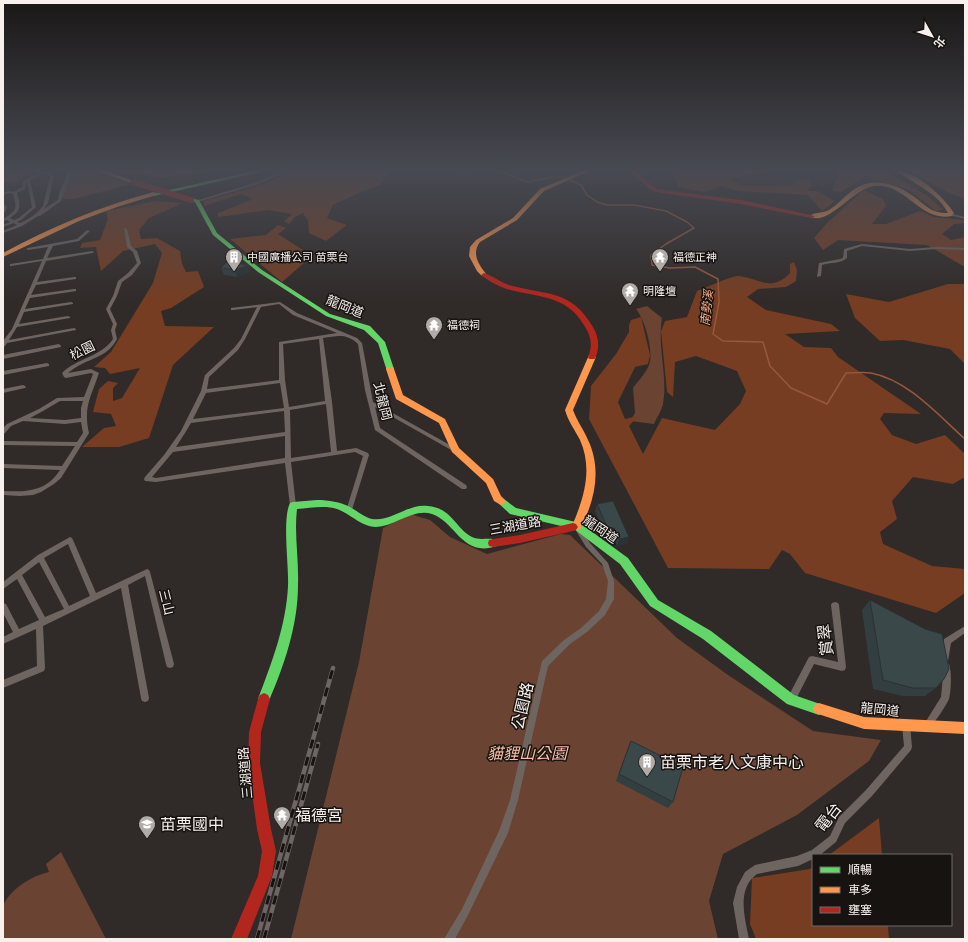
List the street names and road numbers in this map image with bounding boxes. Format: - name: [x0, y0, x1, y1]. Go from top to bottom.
- street label: 龍岡道: [324, 292, 366, 321]
- street label: 松園: [67, 338, 97, 363]
- street label: 北龍岡: [371, 380, 395, 422]
- street label: 龍岡道: [580, 512, 621, 547]
- street label: 三湖道路: [488, 514, 542, 537]
- street label: 三山: [156, 588, 177, 617]
- street label: 賞翠: [814, 623, 837, 657]
- street label: 公園路: [508, 681, 537, 732]
- street label: 龍岡道: [860, 700, 900, 719]
- street label: 三湖道路: [236, 746, 255, 800]
- street label: 電台: [811, 799, 846, 836]

